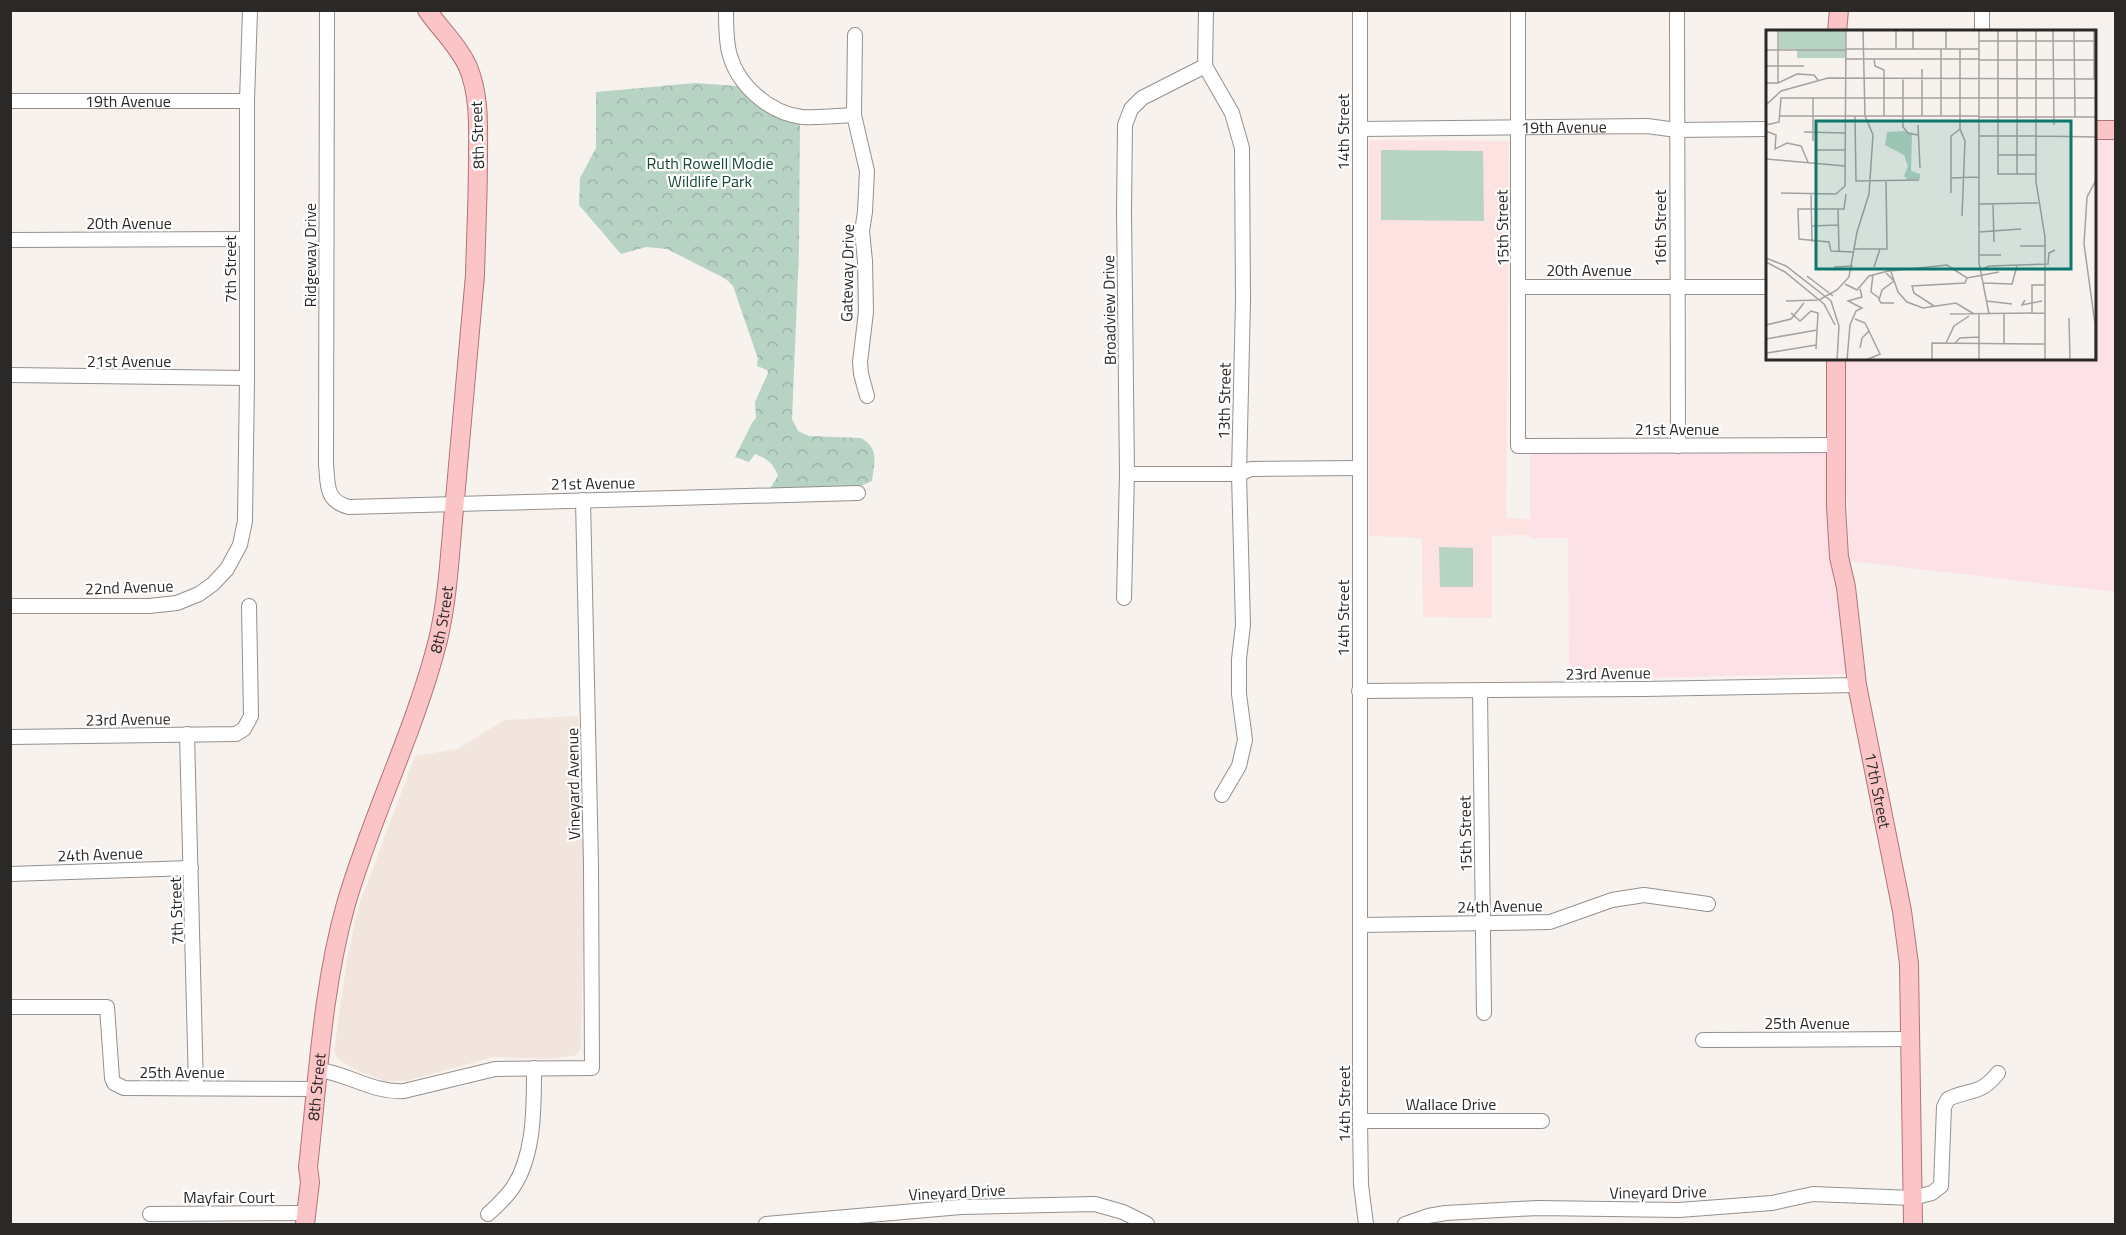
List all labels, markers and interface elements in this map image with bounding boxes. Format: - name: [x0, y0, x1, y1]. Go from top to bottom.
- inset map: [1766, 30, 2096, 360]
- street label: 19th Avenue: [85, 89, 171, 113]
- street label: 14th Street: [1331, 93, 1355, 170]
- street label: 8th Street: [464, 100, 490, 169]
- street label: 19th Avenue: [1521, 114, 1607, 139]
- park label: Ruth Rowell Modie Wildlife Park: [646, 151, 774, 193]
- street label: 15th Street: [1489, 189, 1515, 267]
- street label: 16th Street: [1648, 189, 1672, 266]
- street label: Ridgeway Drive: [298, 203, 322, 307]
- street label: 20th Avenue: [86, 211, 172, 235]
- street label: Gateway Drive: [834, 224, 860, 322]
- street label: 7th Street: [218, 235, 242, 303]
- street label: Broadview Drive: [1096, 255, 1122, 365]
- street label: 20th Avenue: [1546, 258, 1632, 282]
- street label: 21st Avenue: [87, 349, 171, 373]
- street label: 13th Street: [1211, 362, 1237, 440]
- street label: 21st Avenue: [1635, 417, 1719, 441]
- street label: 21st Avenue: [551, 470, 635, 496]
- street label: 22nd Avenue: [84, 573, 174, 601]
- street label: 14th Street: [1331, 579, 1355, 656]
- street label: 8th Street: [423, 584, 459, 656]
- street label: 23rd Avenue: [1565, 660, 1651, 686]
- street label: 23rd Avenue: [85, 706, 171, 732]
- street label: Vineyard Avenue: [560, 728, 586, 840]
- street label: 17th Street: [1859, 750, 1897, 831]
- street label: 15th Street: [1452, 795, 1478, 873]
- street label: 24th Avenue: [57, 841, 143, 867]
- street label: 7th Street: [163, 876, 189, 945]
- street label: 24th Avenue: [1457, 893, 1543, 919]
- street label: 25th Avenue: [1764, 1011, 1850, 1035]
- street label: 8th Street: [301, 1051, 332, 1122]
- street label: 25th Avenue: [139, 1060, 225, 1084]
- street label: 14th Street: [1332, 1065, 1356, 1142]
- street label: Wallace Drive: [1406, 1092, 1496, 1116]
- street label: Vineyard Drive: [908, 1177, 1006, 1207]
- street label: Vineyard Drive: [1609, 1179, 1707, 1205]
- street label: Mayfair Court: [183, 1185, 275, 1209]

